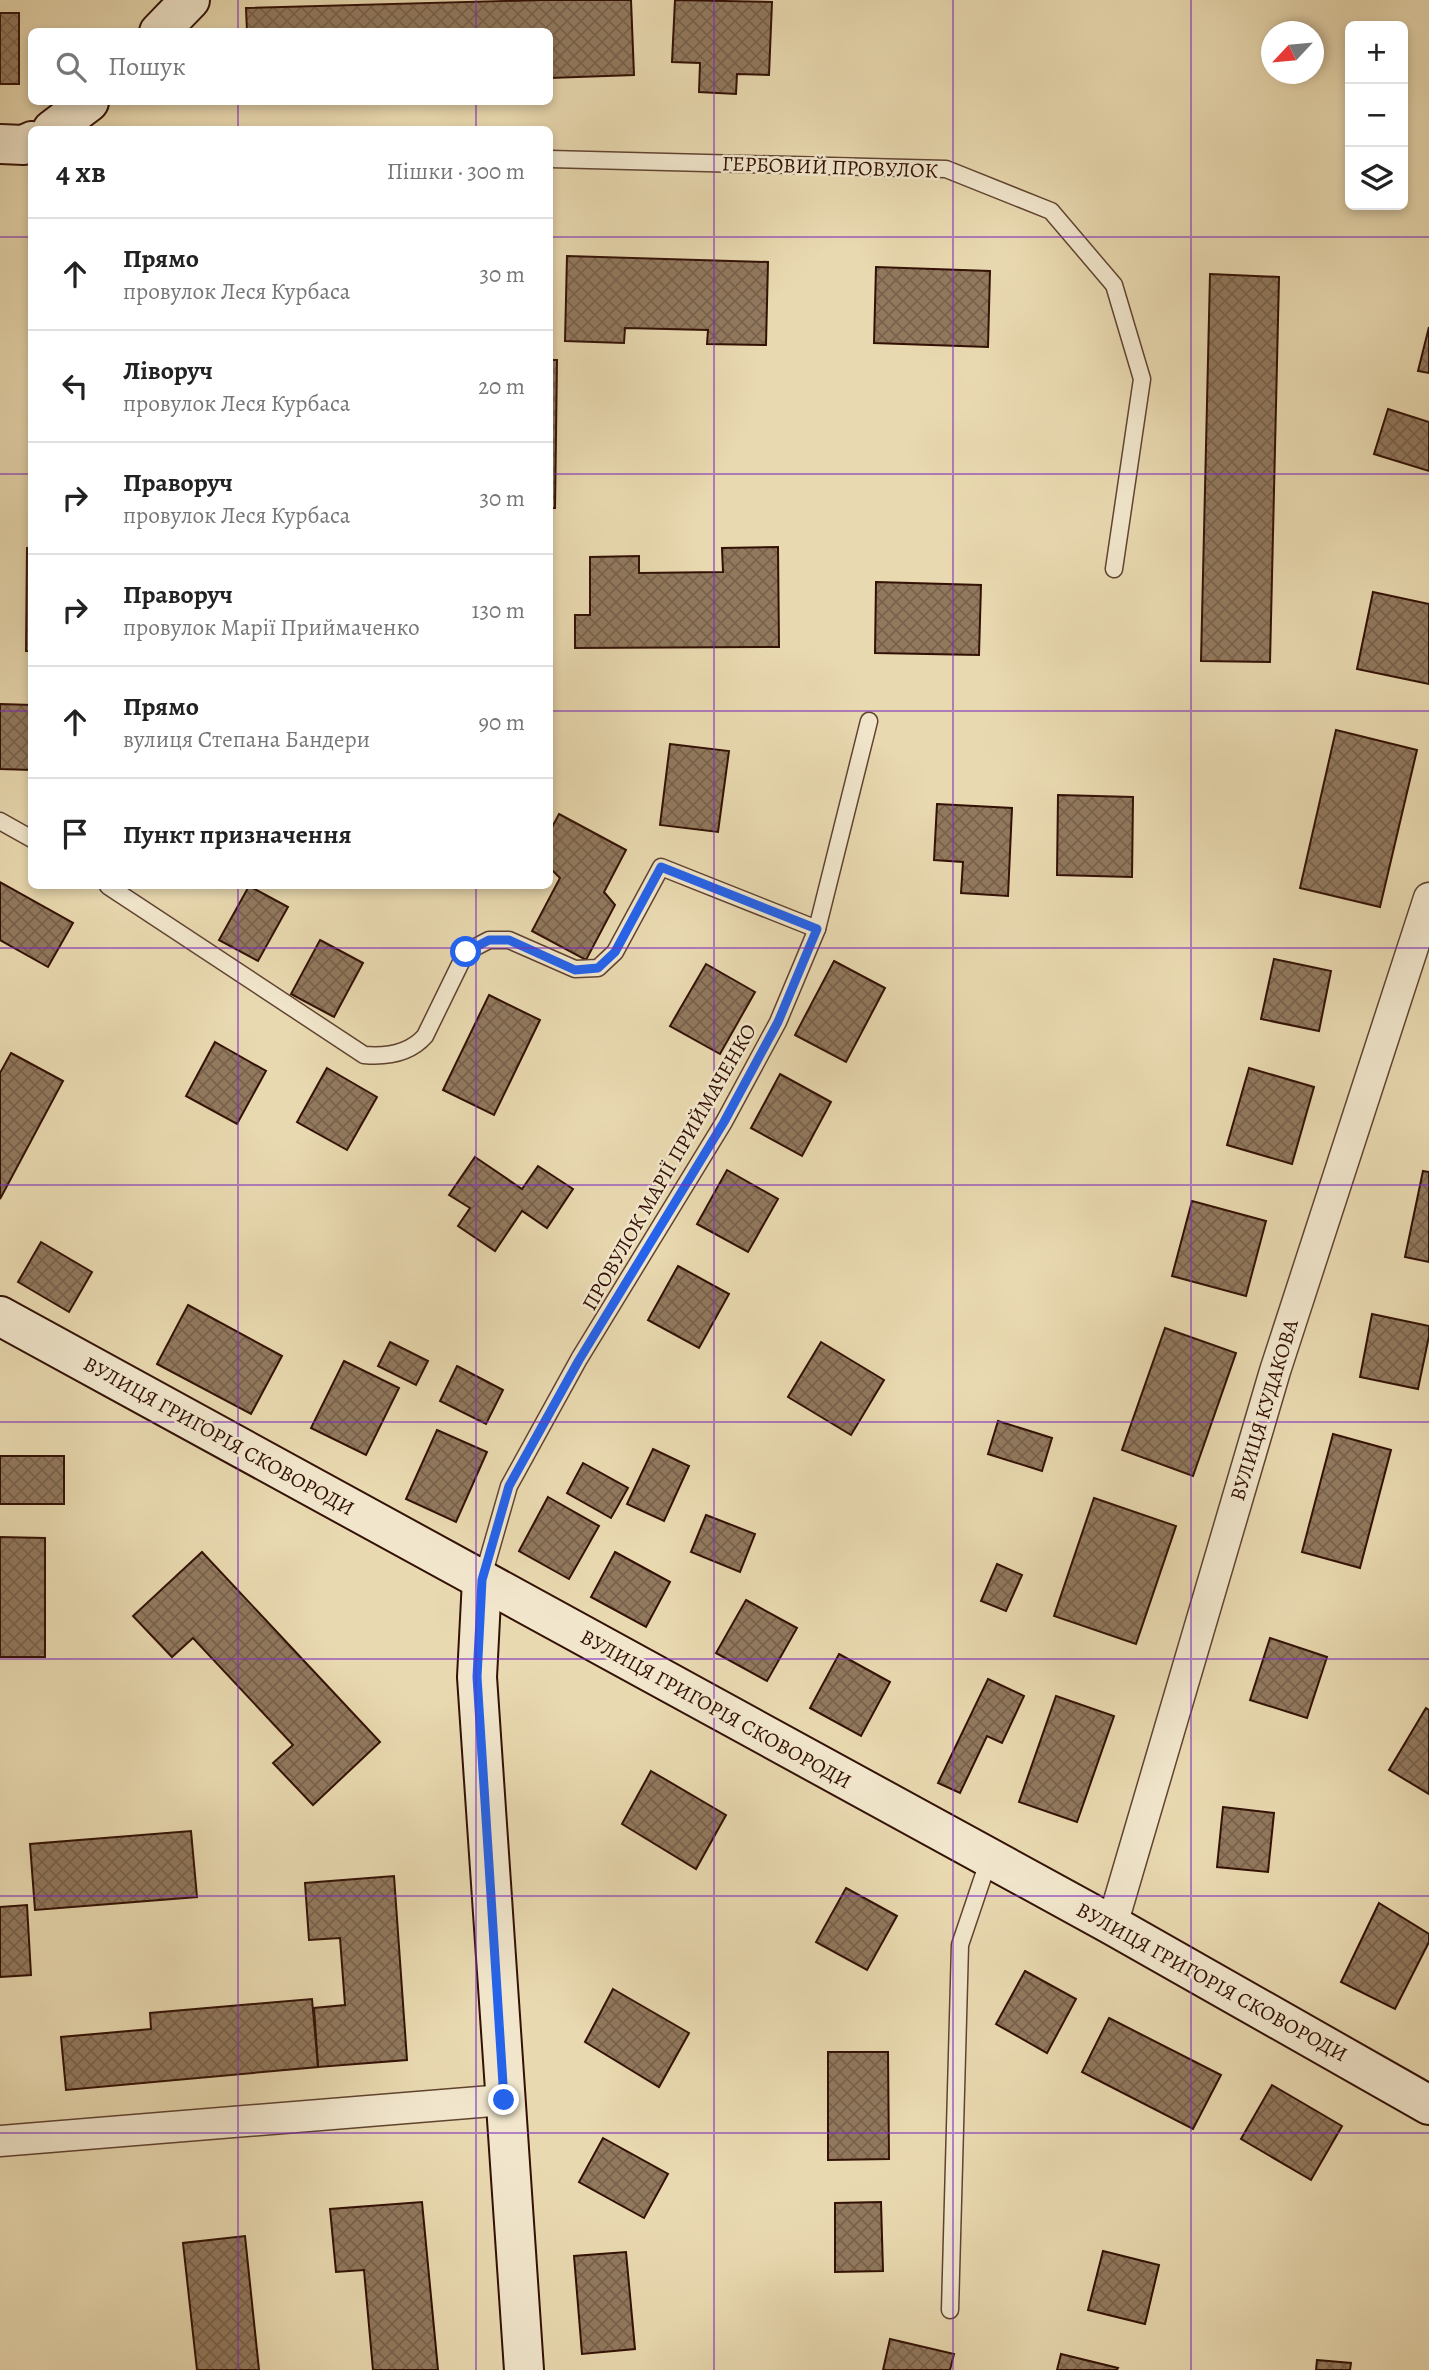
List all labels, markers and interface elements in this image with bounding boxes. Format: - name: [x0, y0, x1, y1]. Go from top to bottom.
- north arrow: [1261, 21, 1324, 84]
- map controls: [1345, 21, 1408, 210]
- button: +: [1345, 21, 1408, 84]
- search box: [28, 28, 553, 105]
- icon: search: [52, 48, 90, 86]
- text: Пошук: [108, 49, 186, 84]
- button: −: [1345, 84, 1408, 147]
- button: layers: [1345, 147, 1408, 210]
- street label: ГЕРБОВИЙ ПРОВУЛОК: [721, 149, 939, 185]
- text: 4 хв: [56, 152, 106, 192]
- text: Пішки · 300 m: [387, 156, 525, 187]
- text: Прямо: [123, 241, 199, 276]
- icon: ahead: [56, 255, 94, 293]
- text: 30 m: [479, 259, 525, 290]
- text: провулок Леся Курбаса: [123, 276, 350, 307]
- text: Ліворуч: [123, 353, 213, 388]
- icon: left: [56, 367, 94, 405]
- text: 20 m: [478, 371, 525, 402]
- text: провулок Леся Курбаса: [123, 388, 350, 419]
- text: Праворуч: [123, 465, 233, 500]
- icon: right: [56, 479, 94, 517]
- text: 30 m: [479, 483, 525, 514]
- text: провулок Леся Курбаса: [123, 500, 350, 531]
- text: Праворуч: [123, 577, 233, 612]
- icon: right: [56, 591, 94, 629]
- text: 130 m: [472, 595, 525, 626]
- text: провулок Марії Приймаченко: [123, 612, 420, 643]
- text: Прямо: [123, 689, 199, 724]
- icon: ahead: [56, 703, 94, 741]
- text: 90 m: [479, 707, 525, 738]
- text: вулиця Степана Бандери: [123, 724, 370, 755]
- icon: arrive: [56, 815, 94, 853]
- text: Пункт призначення: [123, 817, 352, 852]
- route start: [450, 936, 481, 967]
- street label: ПРОВУЛОК МАРІЇ ПРИЙМАЧЕНКО: [575, 1019, 763, 1315]
- street label: ВУЛИЦЯ КУДАКОВА: [1223, 1315, 1305, 1504]
- street label: ВУЛИЦЯ ГРИГОРІЯ СКОВОРОДИ: [78, 1350, 360, 1522]
- street label: ВУЛИЦЯ ГРИГОРІЯ СКОВОРОДИ: [575, 1623, 857, 1795]
- street label: ВУЛИЦЯ ГРИГОРІЯ СКОВОРОДИ: [1071, 1896, 1353, 2068]
- route end: [488, 2084, 519, 2115]

